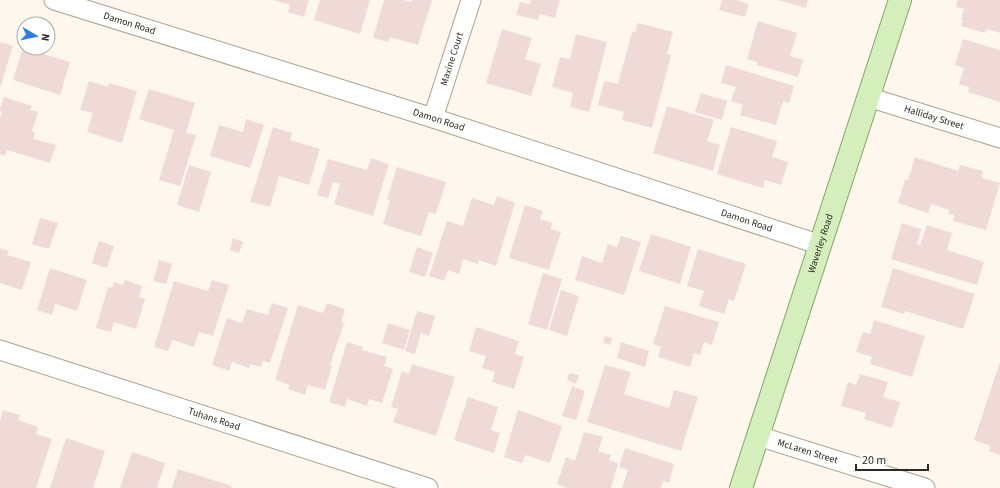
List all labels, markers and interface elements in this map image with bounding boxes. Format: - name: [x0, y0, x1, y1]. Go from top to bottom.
- street label: Damon Road: [102, 9, 157, 38]
- north arrow: [16, 16, 56, 56]
- street label: Maxine Court: [437, 30, 467, 87]
- text: N: [37, 33, 53, 42]
- street label: Halliday Street: [902, 102, 966, 133]
- street label: Damon Road: [411, 105, 467, 135]
- street label: Damon Road: [719, 206, 774, 236]
- street label: Waverley Road: [804, 212, 837, 275]
- street label: Tuhans Road: [186, 404, 242, 434]
- street label: McLaren Street: [776, 435, 840, 468]
- scale bar: [856, 446, 928, 472]
- text: 20 m: [862, 452, 886, 469]

